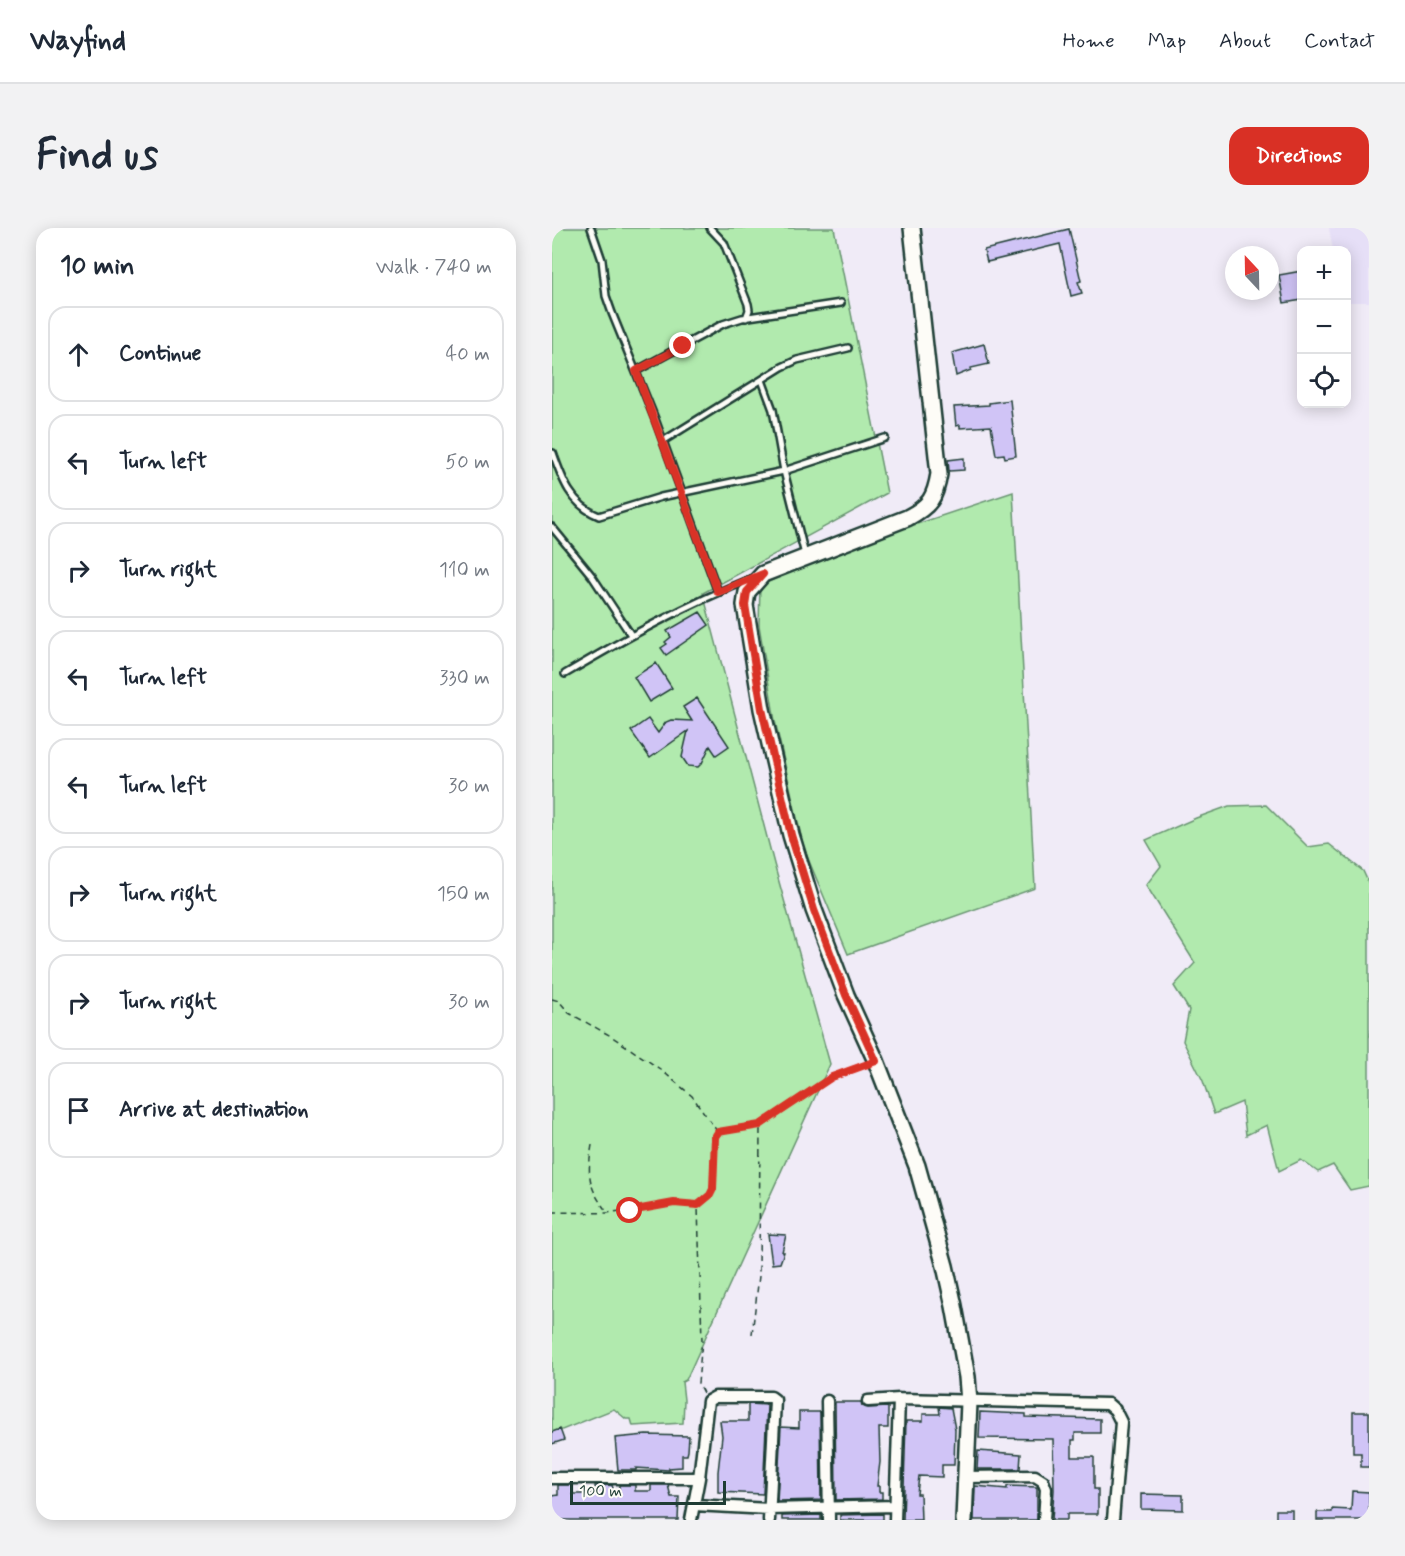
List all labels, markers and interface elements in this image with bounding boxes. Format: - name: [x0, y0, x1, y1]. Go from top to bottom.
- text: Wayfind: [30, 23, 126, 60]
- text: Home: [1063, 27, 1115, 55]
- text: Map: [1148, 27, 1186, 55]
- text: About: [1219, 27, 1271, 55]
- text: Contact: [1304, 27, 1375, 55]
- button: Directions: [1229, 127, 1369, 185]
- text: Find us: [36, 129, 158, 184]
- north arrow: [1225, 246, 1279, 300]
- map controls: [1297, 246, 1351, 408]
- button: +: [1297, 246, 1351, 300]
- text: 10 min: [60, 250, 135, 284]
- text: Walk · 740 m: [376, 254, 492, 281]
- button: −: [1297, 300, 1351, 354]
- route end: [669, 332, 695, 358]
- icon: ahead: [62, 338, 95, 371]
- text: Continue: [119, 340, 201, 368]
- text: 40 m: [446, 341, 490, 368]
- button: locate: [1297, 354, 1351, 408]
- icon: left: [62, 446, 95, 479]
- text: Turn left: [119, 448, 207, 476]
- text: 50 m: [445, 449, 490, 476]
- icon: right: [62, 554, 95, 587]
- text: Turn right: [119, 556, 217, 584]
- text: 110 m: [439, 557, 490, 584]
- icon: left: [62, 662, 95, 695]
- text: Turn left: [119, 664, 207, 692]
- text: 330 m: [439, 665, 490, 692]
- icon: left: [62, 770, 95, 803]
- text: Turn left: [119, 772, 207, 800]
- text: 30 m: [448, 773, 490, 800]
- icon: right: [62, 878, 95, 911]
- text: Turn right: [119, 880, 217, 908]
- text: 150 m: [437, 881, 490, 908]
- icon: right: [62, 986, 95, 1019]
- text: Turn right: [119, 988, 217, 1016]
- text: 30 m: [448, 989, 490, 1016]
- icon: arrive: [62, 1094, 95, 1127]
- text: Arrive at destination: [119, 1096, 309, 1124]
- route start: [616, 1197, 642, 1223]
- scale bar: [570, 1478, 726, 1506]
- text: 100 m: [579, 1481, 622, 1502]

